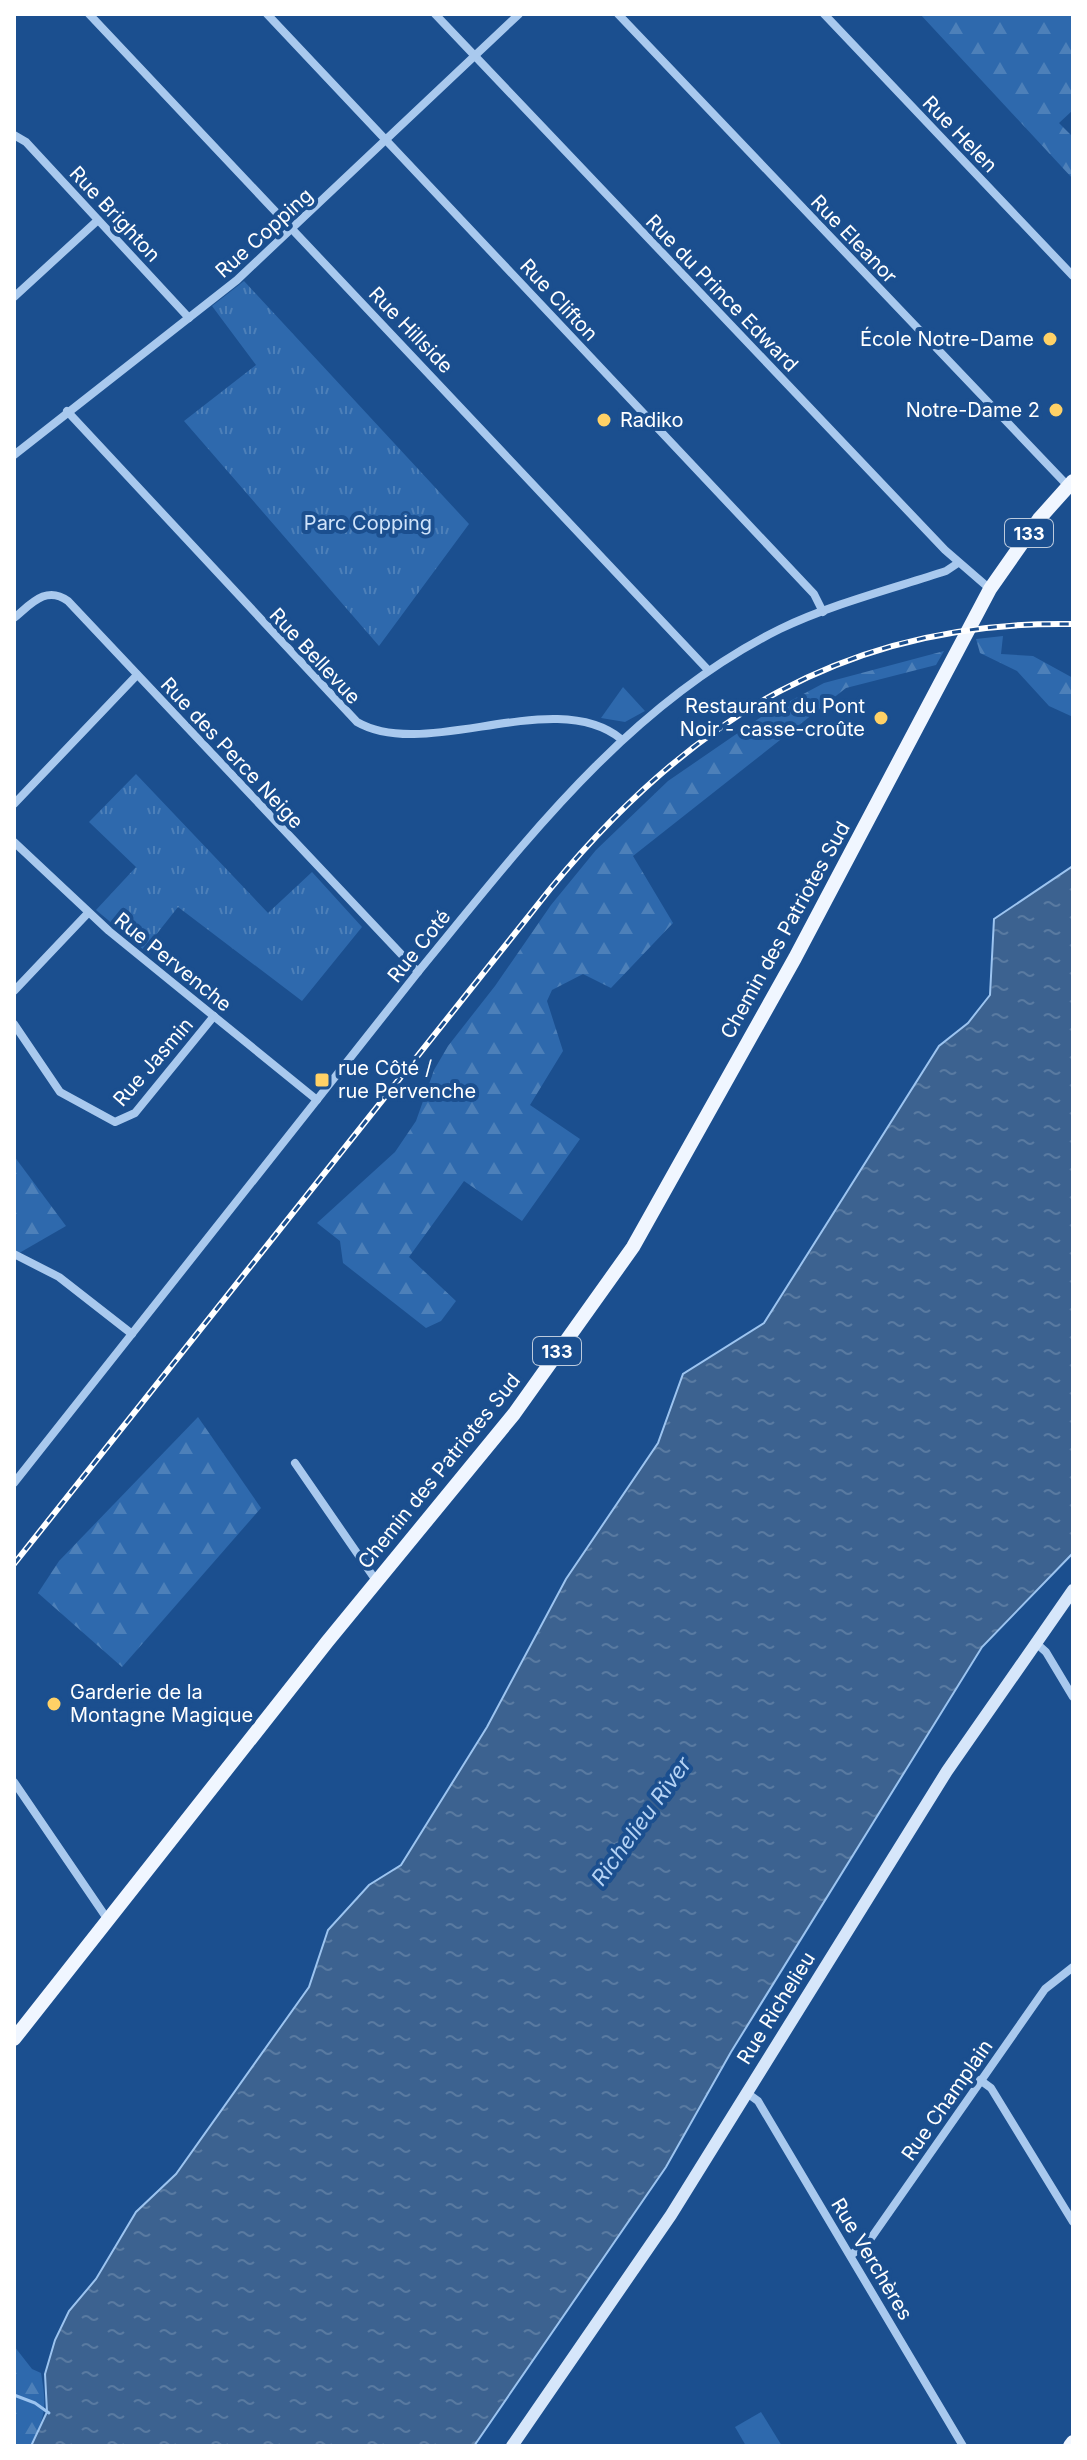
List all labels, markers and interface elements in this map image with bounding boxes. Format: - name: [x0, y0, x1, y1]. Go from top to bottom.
- street label: Rue Helen: [918, 91, 1002, 177]
- street label: Rue Brighton: [65, 161, 165, 267]
- street label: Rue Copping: [211, 183, 317, 283]
- street label: Rue Eleanor: [806, 190, 902, 288]
- street label: Rue du Prince Edward: [641, 209, 803, 377]
- street label: Rue Clifton: [515, 254, 603, 346]
- street label: Rue Hillside: [364, 282, 458, 378]
- place label: École Notre-Dame: [860, 326, 1034, 351]
- marker: École Notre-Dame: [1041, 330, 1059, 348]
- place label: Notre-Dame 2: [906, 398, 1040, 422]
- marker: Notre-Dame 2: [1047, 401, 1065, 419]
- place label: Radiko: [620, 408, 684, 432]
- marker: Radiko: [595, 411, 613, 429]
- park label: Parc Copping: [304, 511, 432, 535]
- road number: 133: [1005, 519, 1053, 547]
- street label: Rue Bellevue: [264, 603, 366, 709]
- street label: Rue des Perce Neige: [156, 672, 308, 834]
- place label: Restaurant du Pont Noir - casse-croûte: [680, 694, 865, 741]
- marker: Restaurant du Pont Noir - casse-croûte: [872, 709, 890, 727]
- street label: Chemin des Patriotes Sud: [715, 817, 855, 1043]
- street label: Rue Coté: [382, 905, 456, 987]
- street label: Rue Pervenche: [110, 908, 236, 1016]
- street label: Rue Jasmin: [108, 1013, 198, 1111]
- place label: rue Côté / rue Pervenche: [338, 1056, 476, 1103]
- marker: rue Côté / rue Pervenche: [313, 1071, 331, 1089]
- road number: 133: [533, 1337, 581, 1365]
- street label: Chemin des Patriotes Sud: [353, 1369, 525, 1573]
- place label: Garderie de la Montagne Magique: [70, 1680, 253, 1727]
- marker: Garderie de la Montagne Magique: [45, 1695, 63, 1713]
- water label: Richelieu River: [586, 1751, 697, 1890]
- street label: Rue Richelieu: [732, 1947, 820, 2069]
- street label: Rue Champlain: [896, 2035, 998, 2165]
- street label: Rue Verchères: [826, 2194, 918, 2324]

